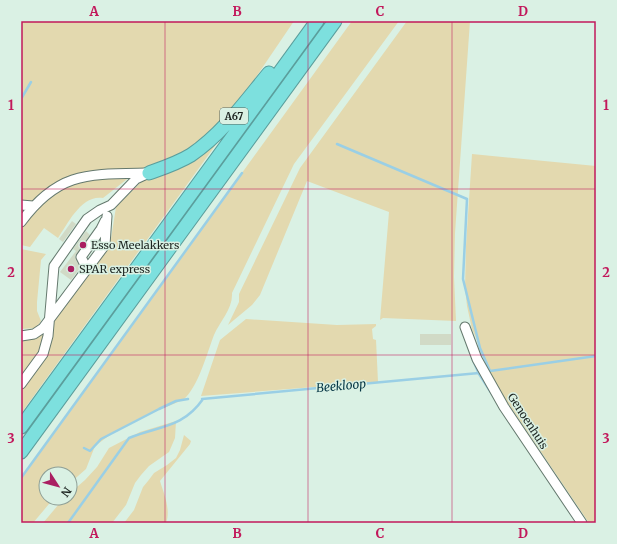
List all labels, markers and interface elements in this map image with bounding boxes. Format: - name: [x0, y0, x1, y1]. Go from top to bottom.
- text: A: [88, 3, 99, 20]
- text: B: [232, 3, 242, 20]
- text: C: [376, 3, 385, 20]
- text: D: [518, 3, 528, 20]
- text: 1: [8, 97, 14, 114]
- text: 1: [603, 97, 609, 114]
- road number: A67: [220, 108, 248, 124]
- place label: Esso Meelakkers: [91, 238, 179, 252]
- marker: Esso Meelakkers: [78, 240, 88, 250]
- place label: SPAR express: [79, 262, 150, 276]
- text: 2: [7, 264, 15, 281]
- marker: SPAR express: [66, 264, 76, 274]
- text: 2: [602, 264, 610, 281]
- water label: Beekloop: [315, 376, 367, 395]
- street label: Genoenhuis: [505, 390, 551, 452]
- text: 3: [7, 430, 15, 447]
- text: 3: [602, 430, 610, 447]
- north arrow: [38, 466, 78, 506]
- text: N: [58, 484, 74, 500]
- text: A: [88, 525, 99, 542]
- text: B: [232, 525, 242, 542]
- text: C: [376, 525, 385, 542]
- text: D: [518, 525, 528, 542]

